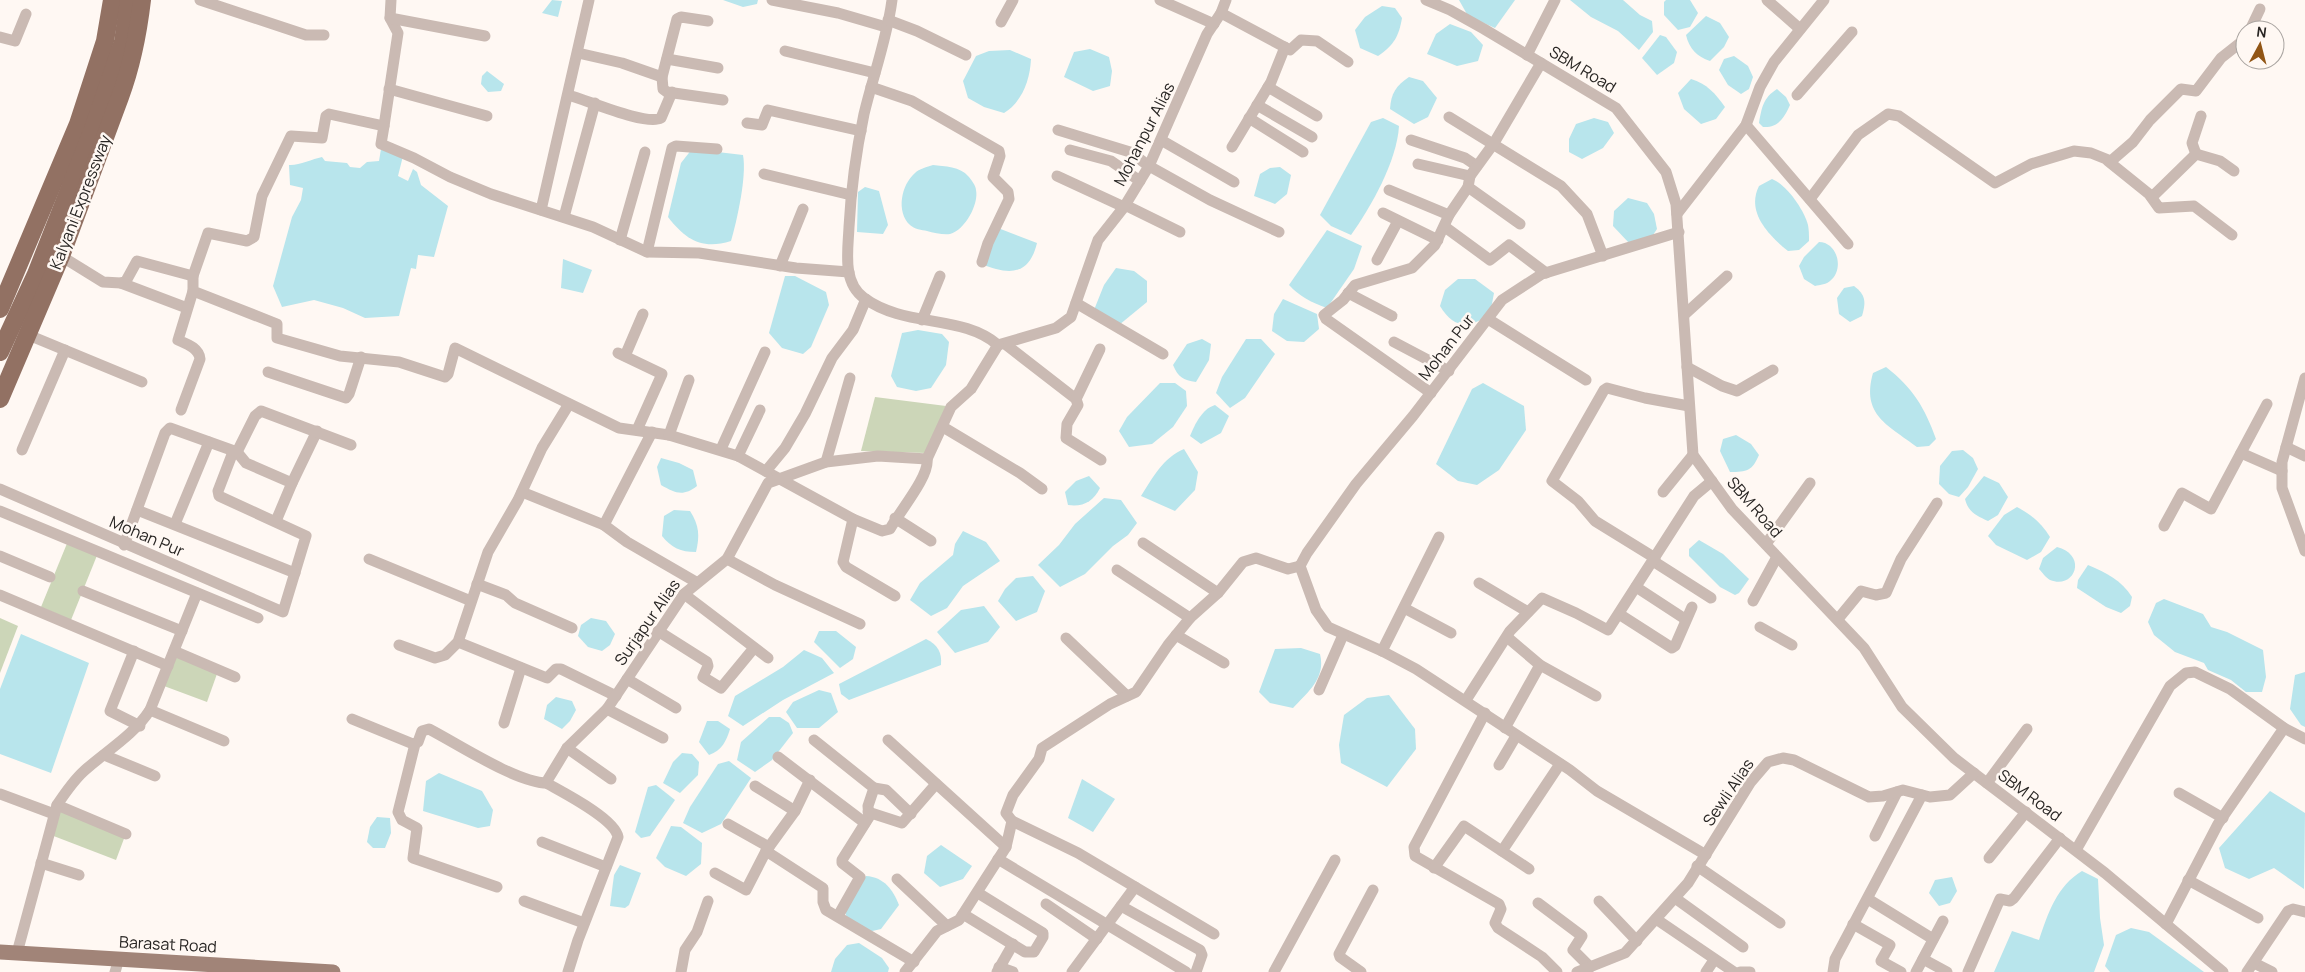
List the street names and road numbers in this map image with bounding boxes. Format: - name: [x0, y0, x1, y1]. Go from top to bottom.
- street label: SBM Road: [1546, 40, 1620, 98]
- street label: Mohanpur Alias: [1108, 78, 1180, 190]
- street label: Kalyani Expressway: [44, 131, 116, 273]
- street label: Mohan Pur: [1413, 309, 1479, 385]
- street label: SBM Road: [1722, 472, 1788, 542]
- street label: Mohan Pur: [106, 510, 188, 562]
- street label: Surjapur Alias: [609, 574, 685, 670]
- street label: Sewli Alias: [1697, 754, 1759, 830]
- street label: SBM Road: [1994, 764, 2066, 826]
- street label: Barasat Road: [119, 930, 217, 958]

